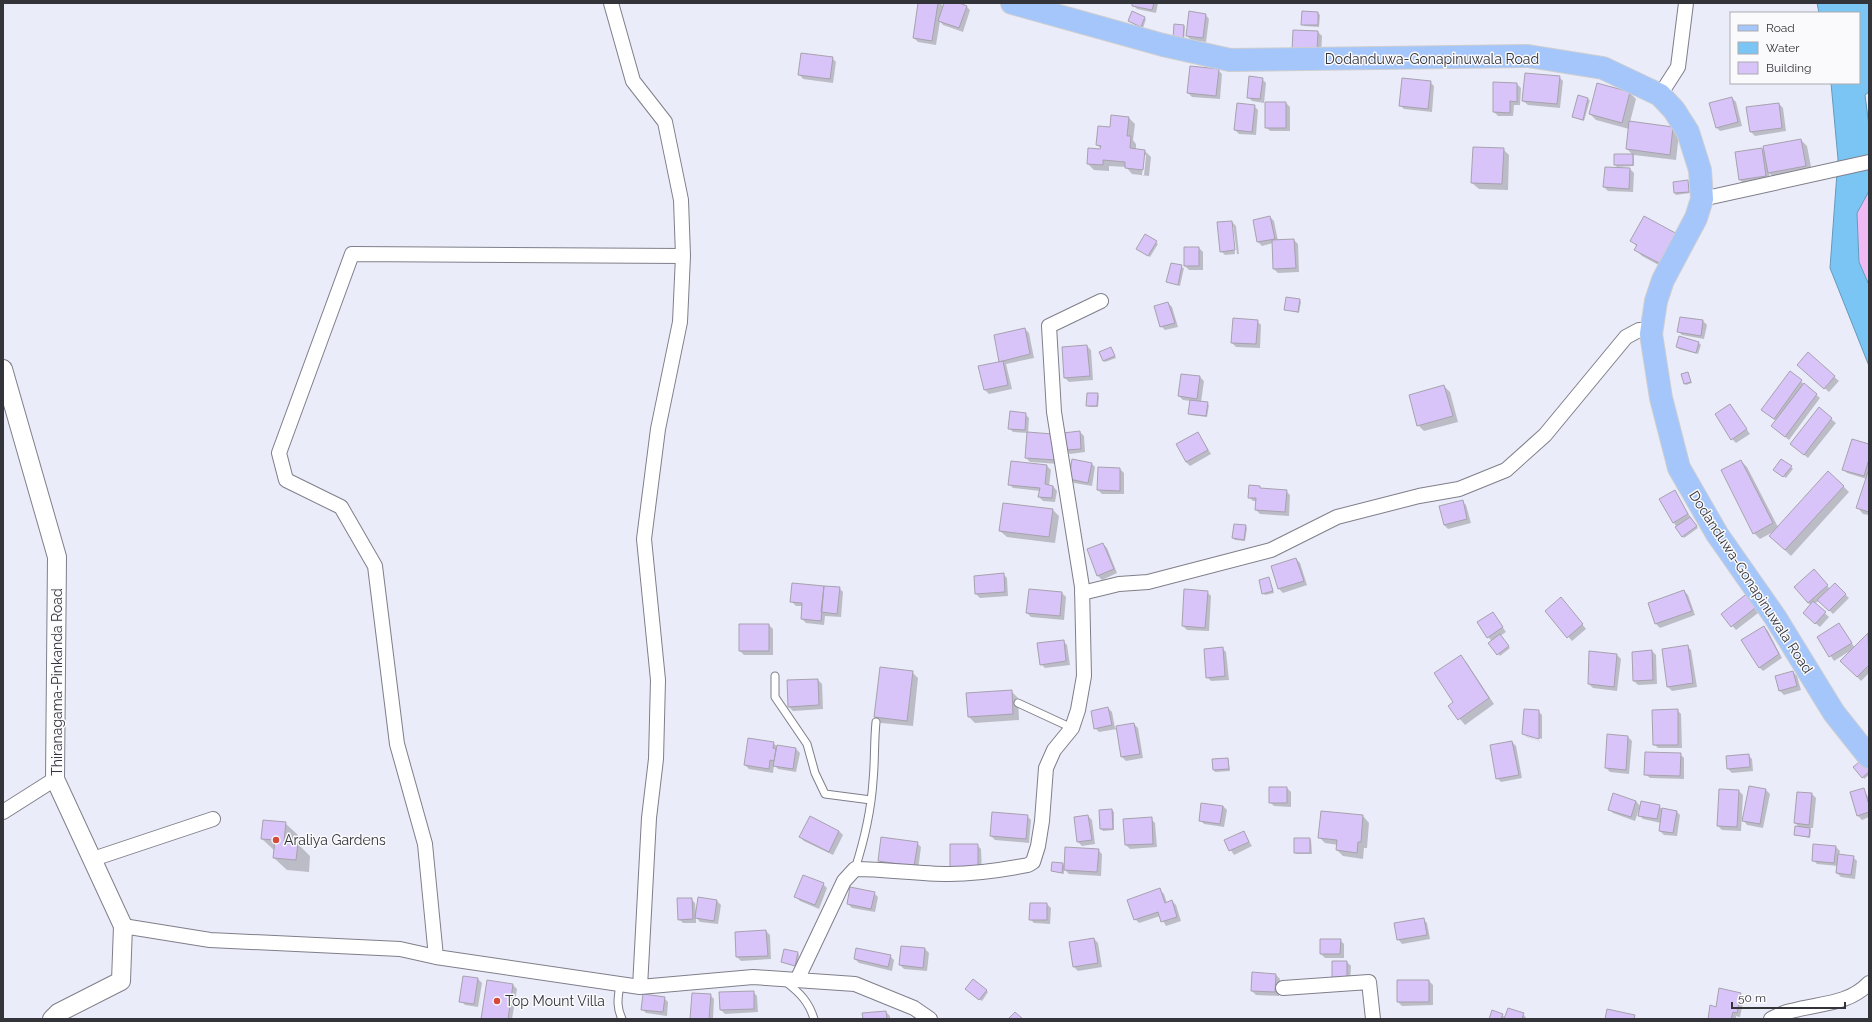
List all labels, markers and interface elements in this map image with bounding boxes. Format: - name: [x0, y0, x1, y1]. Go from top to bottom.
- legend: [1730, 12, 1860, 84]
- text: Road: [1766, 21, 1795, 35]
- text: Water: [1766, 41, 1800, 55]
- street label: Dodanduwa-Gonapinuwala Road: [1325, 51, 1539, 67]
- text: Building: [1766, 61, 1812, 75]
- street label: Dodanduwa-Gonapinuwala Road: [1686, 488, 1816, 676]
- street label: Thiranagama-Pinkanda Road: [49, 588, 65, 776]
- place label: Araliya Gardens: [284, 832, 386, 848]
- marker: Araliya Gardens: [271, 835, 281, 845]
- scale bar: [1732, 984, 1845, 1010]
- text: 50 m: [1738, 991, 1766, 1005]
- place label: Top Mount Villa: [505, 993, 605, 1009]
- marker: Top Mount Villa: [492, 996, 502, 1006]

